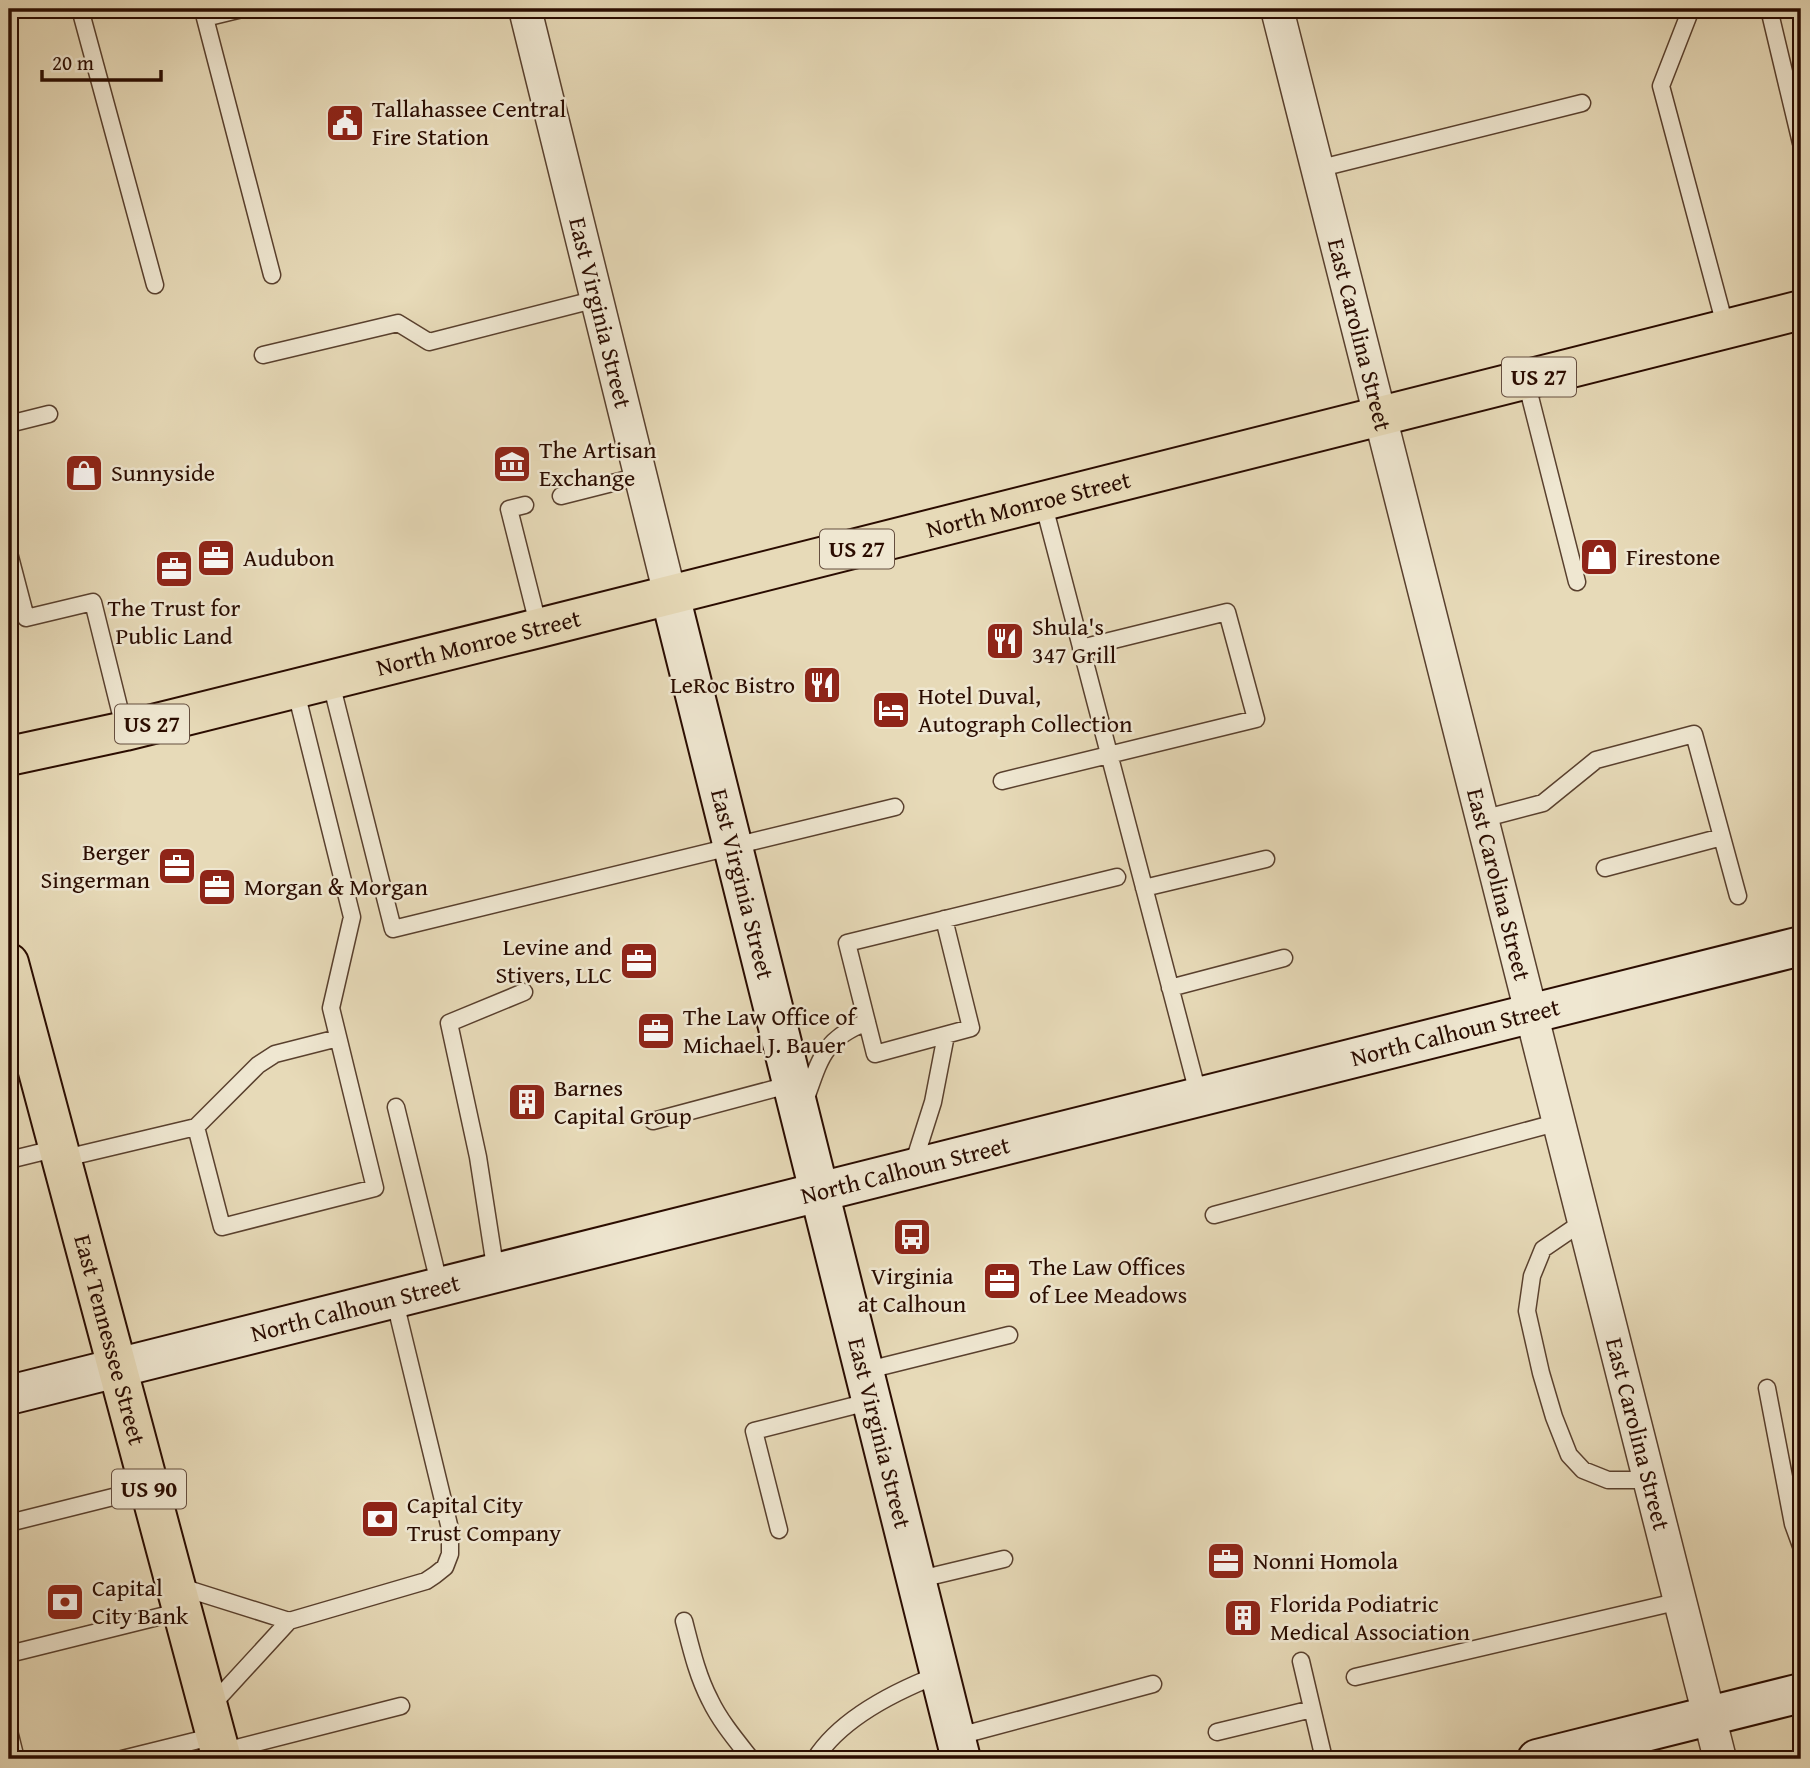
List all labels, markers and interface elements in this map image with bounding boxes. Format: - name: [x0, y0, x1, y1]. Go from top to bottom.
- scale bar: [42, 38, 161, 82]
- text: 20 m: [52, 47, 94, 78]
- place label: Tallahassee Central Fire Station: [372, 91, 567, 154]
- public building icon: Tallahassee Central Fire Station: [324, 102, 366, 144]
- street label: East Virginia Street: [560, 214, 641, 412]
- street label: East Carolina Street: [1319, 235, 1401, 435]
- road number: US 27: [1502, 358, 1576, 396]
- place label: The Artisan Exchange: [539, 432, 657, 495]
- museum icon: The Artisan Exchange: [491, 443, 533, 485]
- shop icon: Sunnyside: [63, 452, 105, 494]
- place label: Sunnyside: [111, 455, 215, 490]
- street label: North Monroe Street: [922, 461, 1135, 547]
- road number: US 27: [820, 530, 894, 568]
- shop icon: Firestone: [1578, 536, 1620, 578]
- office icon: Audubon: [195, 537, 237, 579]
- place label: Firestone: [1626, 539, 1720, 574]
- place label: Audubon: [243, 540, 335, 575]
- office icon: The Trust for Public Land: [153, 548, 195, 590]
- place label: The Trust for Public Land: [108, 590, 241, 653]
- street label: North Monroe Street: [373, 600, 585, 685]
- place label: Shula's 347 Grill: [1032, 609, 1116, 672]
- restaurant icon: Shula's 347 Grill: [984, 620, 1026, 662]
- restaurant icon: LeRoc Bistro: [801, 664, 843, 706]
- place label: LeRoc Bistro: [670, 667, 795, 702]
- place label: Hotel Duval, Autograph Collection: [918, 678, 1133, 741]
- hotel icon: Hotel Duval, Autograph Collection: [870, 689, 912, 731]
- road number: US 27: [115, 704, 189, 744]
- street label: East Carolina Street: [1458, 784, 1540, 985]
- street label: East Virginia Street: [702, 785, 784, 984]
- place label: Berger Singerman: [41, 834, 151, 897]
- office icon: Berger Singerman: [156, 845, 198, 887]
- office icon: Morgan & Morgan: [196, 866, 238, 908]
- place label: Morgan & Morgan: [244, 869, 428, 904]
- place label: Levine and Stivers, LLC: [495, 929, 612, 992]
- office icon: Levine and Stivers, LLC: [618, 940, 660, 982]
- street label: North Calhoun Street: [1347, 989, 1564, 1075]
- place label: The Law Office of Michael J. Bauer: [683, 999, 858, 1062]
- office icon: The Law Office of Michael J. Bauer: [635, 1010, 677, 1052]
- place label: Barnes Capital Group: [554, 1070, 692, 1133]
- building icon: Barnes Capital Group: [506, 1081, 548, 1123]
- street label: North Calhoun Street: [797, 1127, 1014, 1213]
- bus stop icon: Virginia at Calhoun: [891, 1216, 933, 1258]
- street label: East Tennessee Street: [65, 1231, 155, 1449]
- place label: The Law Offices of Lee Meadows: [1029, 1249, 1187, 1312]
- place label: Virginia at Calhoun: [858, 1258, 967, 1321]
- office icon: The Law Offices of Lee Meadows: [981, 1260, 1023, 1302]
- street label: North Calhoun Street: [247, 1265, 464, 1351]
- street label: East Virginia Street: [839, 1334, 921, 1533]
- street label: East Carolina Street: [1597, 1334, 1680, 1534]
- road number: US 90: [112, 1470, 186, 1508]
- place label: Capital City Trust Company: [407, 1487, 561, 1550]
- bank icon: Capital City Trust Company: [359, 1498, 401, 1540]
- office icon: Nonni Homola: [1205, 1540, 1247, 1582]
- place label: Nonni Homola: [1253, 1543, 1399, 1578]
- place label: Capital City Bank: [92, 1570, 189, 1633]
- bank icon: Capital City Bank: [44, 1581, 86, 1623]
- place label: Florida Podiatric Medical Association: [1270, 1586, 1471, 1649]
- building icon: Florida Podiatric Medical Association: [1222, 1597, 1264, 1639]

